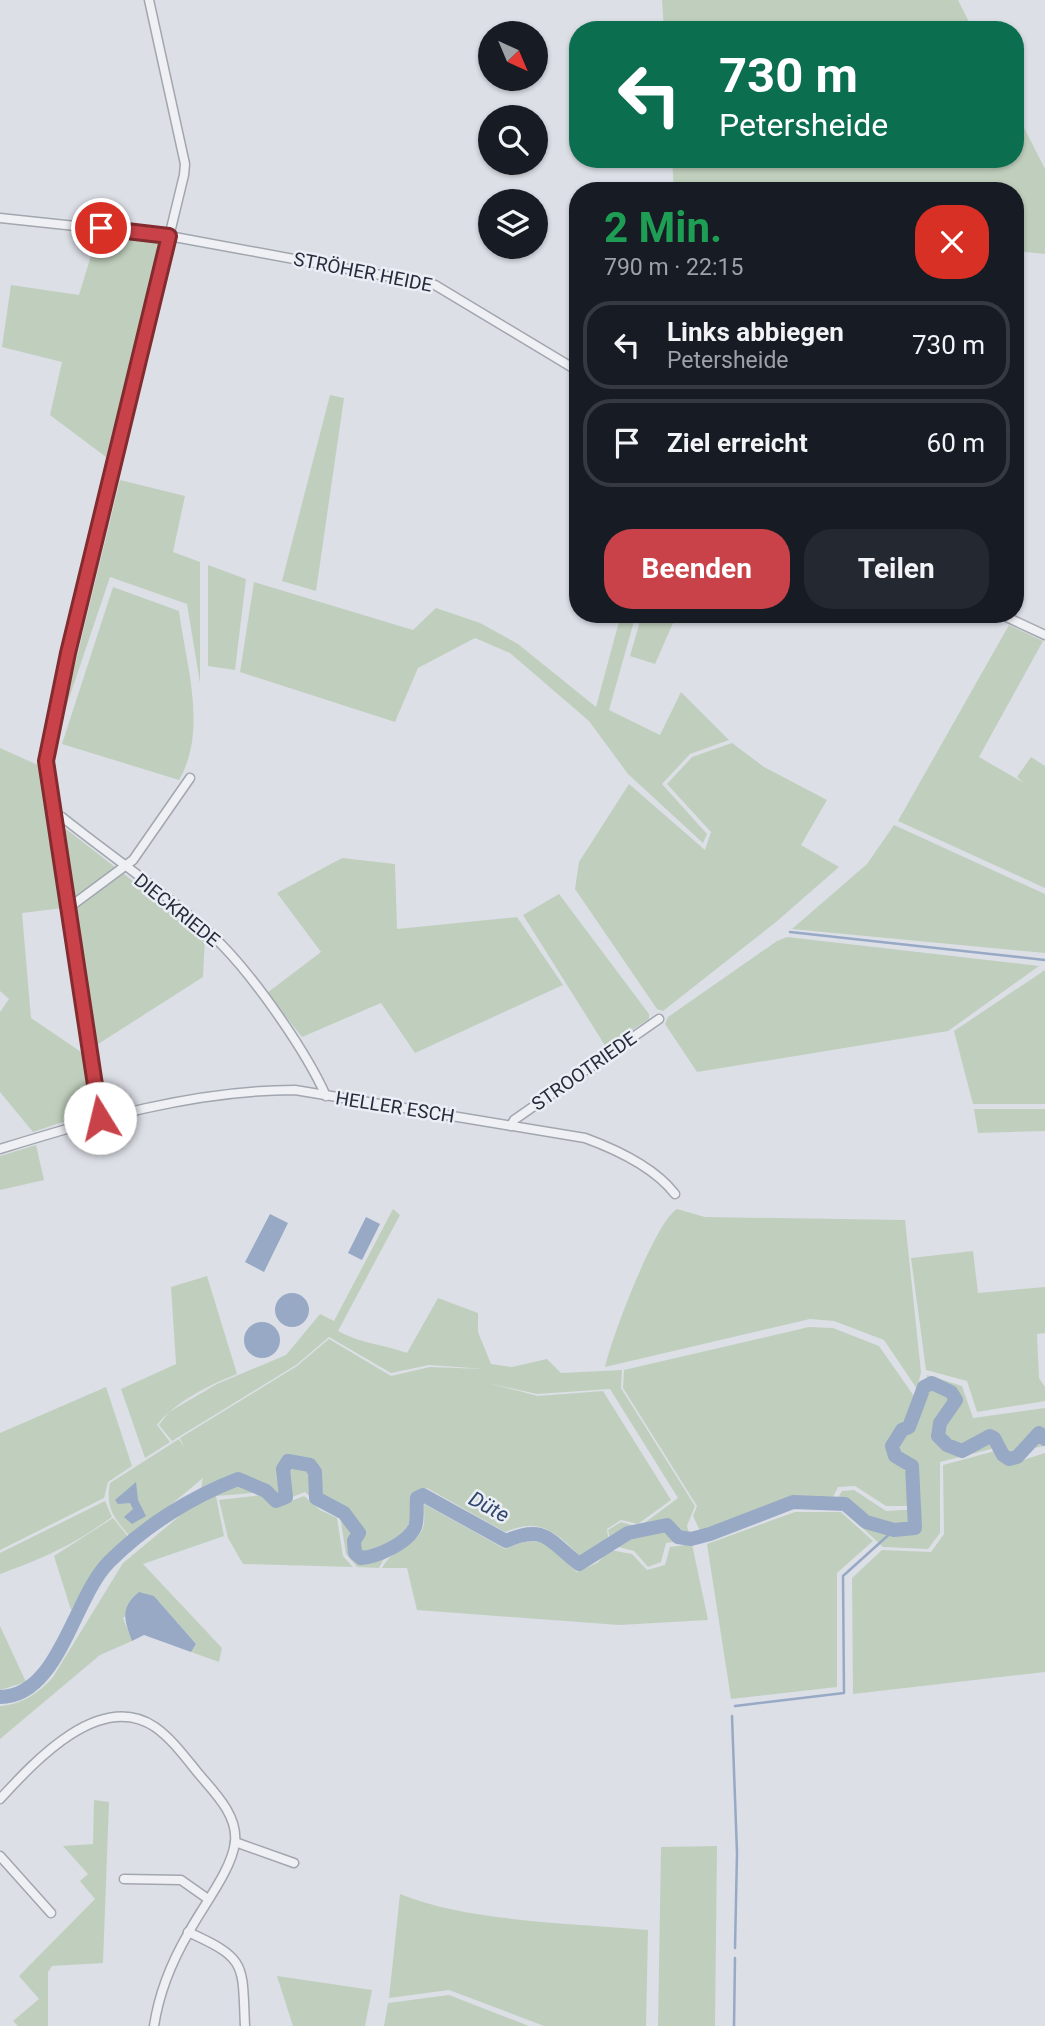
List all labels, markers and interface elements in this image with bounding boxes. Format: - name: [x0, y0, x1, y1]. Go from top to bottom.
- north arrow: [478, 21, 548, 91]
- map controls: [478, 21, 548, 259]
- text: 730 m: [719, 47, 858, 104]
- icon: left: [604, 49, 695, 140]
- button: search: [478, 105, 548, 175]
- text: Petersheide: [719, 106, 888, 144]
- button: layers: [478, 189, 548, 259]
- pin: [71, 198, 131, 258]
- text: 2 Min.: [604, 203, 722, 252]
- button: close: [915, 205, 989, 279]
- icon: arrive: [82, 209, 120, 247]
- street label: STRÖHER HEIDE: [292, 247, 435, 297]
- text: 790 m · 22:15: [604, 254, 743, 281]
- text: Links abbiegen: [667, 317, 844, 347]
- icon: left: [608, 326, 646, 364]
- text: 730 m: [912, 330, 985, 360]
- text: Petersheide: [667, 347, 789, 374]
- icon: arrive: [608, 424, 646, 462]
- text: Ziel erreicht: [667, 428, 808, 458]
- text: 60 m: [927, 428, 985, 458]
- button: Beenden: [604, 529, 790, 609]
- button: Teilen: [804, 529, 989, 609]
- street label: DIECKRIEDE: [129, 868, 225, 952]
- street label: STROOTRIEDE: [527, 1026, 641, 1116]
- position arrow: [63, 1081, 137, 1155]
- street label: HELLER ESCH: [334, 1086, 456, 1128]
- water label: Düte: [465, 1487, 513, 1528]

